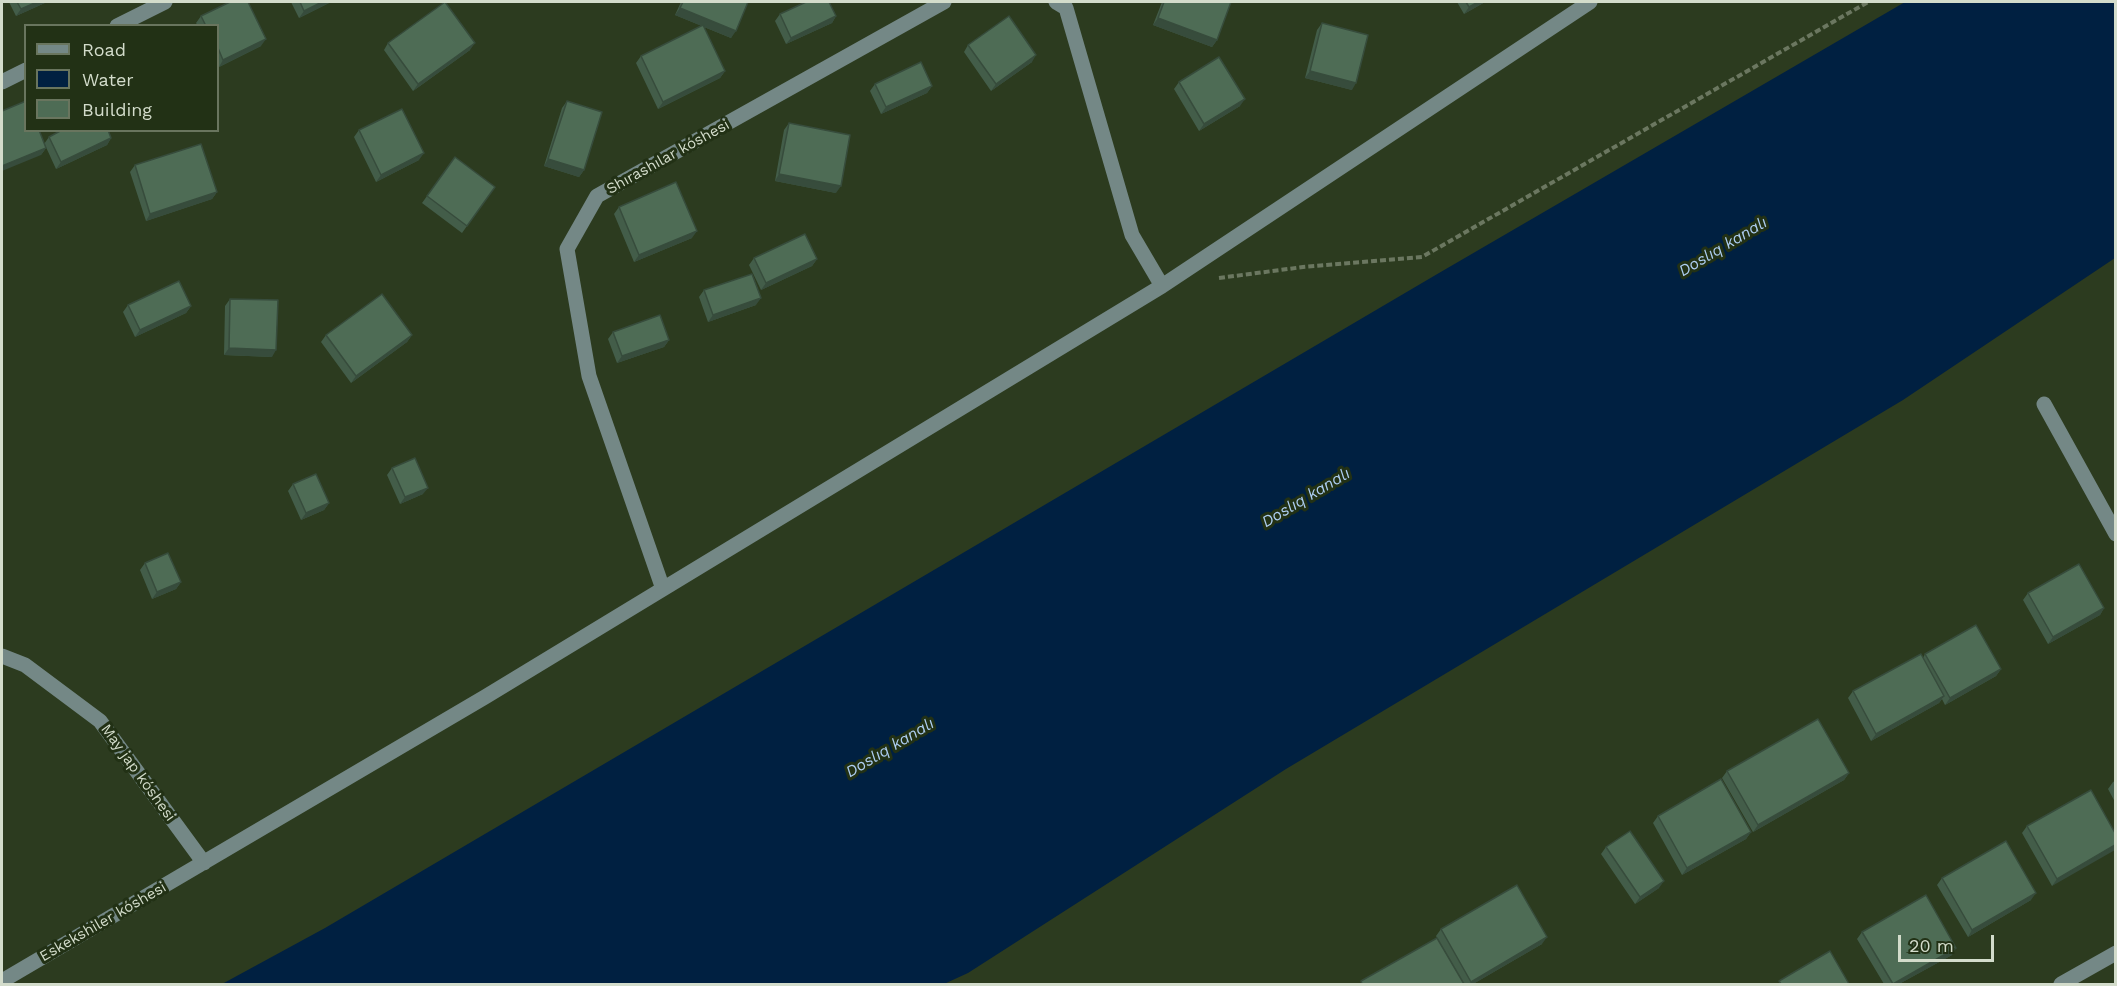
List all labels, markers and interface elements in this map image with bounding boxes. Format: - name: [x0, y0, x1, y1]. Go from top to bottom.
- legend: [24, 24, 219, 132]
- text: Road: [82, 39, 126, 60]
- text: Water: [82, 69, 134, 90]
- text: Building: [82, 99, 152, 120]
- street label: Shırashılar kóshesi: [603, 116, 733, 198]
- water label: Doslıq kanalı: [1675, 213, 1771, 281]
- water label: Doslıq kanalı: [1258, 464, 1354, 532]
- water label: Doslıq kanalı: [842, 714, 938, 782]
- street label: May jap kóshesi: [97, 721, 179, 825]
- street label: Eskekshiler kóshesi: [36, 878, 170, 966]
- scale bar: [1901, 923, 1997, 961]
- text: 20 m: [1909, 935, 1954, 956]

